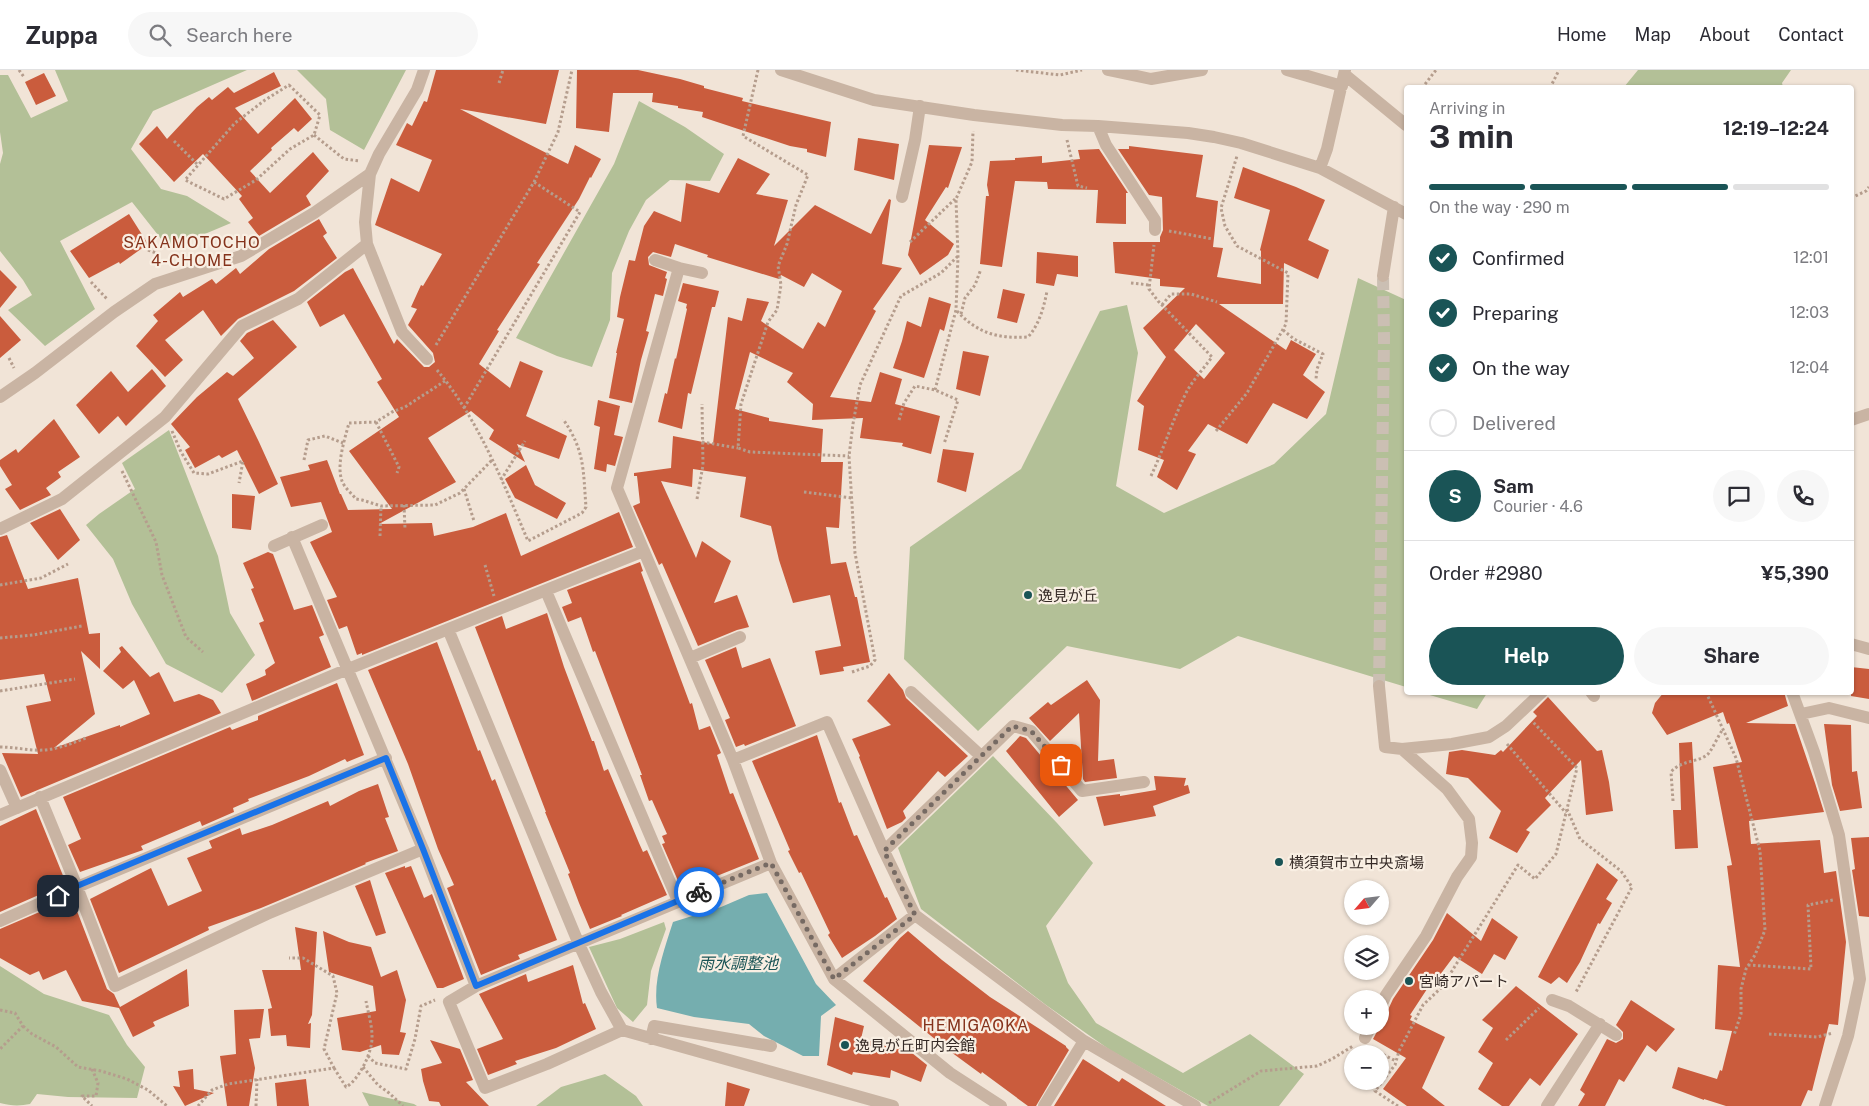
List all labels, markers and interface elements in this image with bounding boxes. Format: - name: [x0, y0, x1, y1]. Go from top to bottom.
- search box: [128, 12, 478, 57]
- text: Zuppa: [25, 21, 98, 49]
- icon: search: [146, 21, 174, 49]
- text: Search here: [186, 24, 293, 46]
- text: Home: [1557, 24, 1607, 45]
- text: Map: [1635, 24, 1671, 45]
- text: About: [1699, 24, 1750, 45]
- text: Contact: [1778, 24, 1844, 45]
- text: Arriving in: [1429, 99, 1505, 118]
- text: 12:19–12:24: [1723, 117, 1829, 139]
- text: 3 min: [1429, 118, 1514, 155]
- text: On the way · 290 m: [1429, 198, 1570, 217]
- district label: SAKAMOTOCHO 4-CHOME: [123, 233, 261, 270]
- icon: check: [1429, 244, 1457, 272]
- text: Confirmed: [1472, 247, 1565, 269]
- text: 12:01: [1793, 248, 1829, 267]
- icon: check: [1429, 299, 1457, 327]
- text: Preparing: [1472, 302, 1559, 324]
- text: 12:03: [1790, 303, 1829, 322]
- icon: check: [1429, 354, 1457, 382]
- text: On the way: [1472, 357, 1570, 379]
- text: 12:04: [1790, 358, 1829, 377]
- text: Delivered: [1472, 412, 1556, 434]
- button: chat: [1713, 470, 1765, 522]
- button: phone: [1777, 470, 1829, 522]
- text: Sam: [1493, 475, 1534, 497]
- text: S: [1448, 485, 1462, 507]
- text: Courier · 4.6: [1493, 497, 1583, 516]
- text: Order #2980: [1429, 562, 1543, 584]
- text: ¥5,390: [1761, 562, 1829, 584]
- place label: 逸見が丘: [1038, 587, 1098, 604]
- marker: 逸見が丘: [1022, 589, 1034, 601]
- button: Help: [1429, 627, 1624, 685]
- button: Share: [1634, 627, 1829, 685]
- pin: [1040, 744, 1082, 786]
- icon: bag: [1047, 751, 1075, 779]
- place label: 横須賀市立中央斎場: [1289, 854, 1424, 871]
- marker: 横須賀市立中央斎場: [1273, 856, 1285, 868]
- courier: [674, 867, 724, 917]
- pin: [37, 875, 79, 917]
- icon: bike: [685, 878, 713, 906]
- north arrow: [1344, 880, 1389, 925]
- map controls: [1344, 880, 1389, 1090]
- icon: home: [44, 882, 72, 910]
- button: layers: [1344, 935, 1389, 980]
- water label: 雨水調整池: [698, 954, 780, 973]
- place label: 宮崎アパート: [1419, 973, 1509, 990]
- marker: 宮崎アパート: [1403, 975, 1415, 987]
- button: +: [1344, 990, 1389, 1035]
- district label: HEMIGAOKA: [923, 1016, 1029, 1035]
- place label: 逸見が丘町内会館: [855, 1037, 975, 1054]
- marker: 逸見が丘町内会館: [839, 1039, 851, 1051]
- button: −: [1344, 1045, 1389, 1090]

